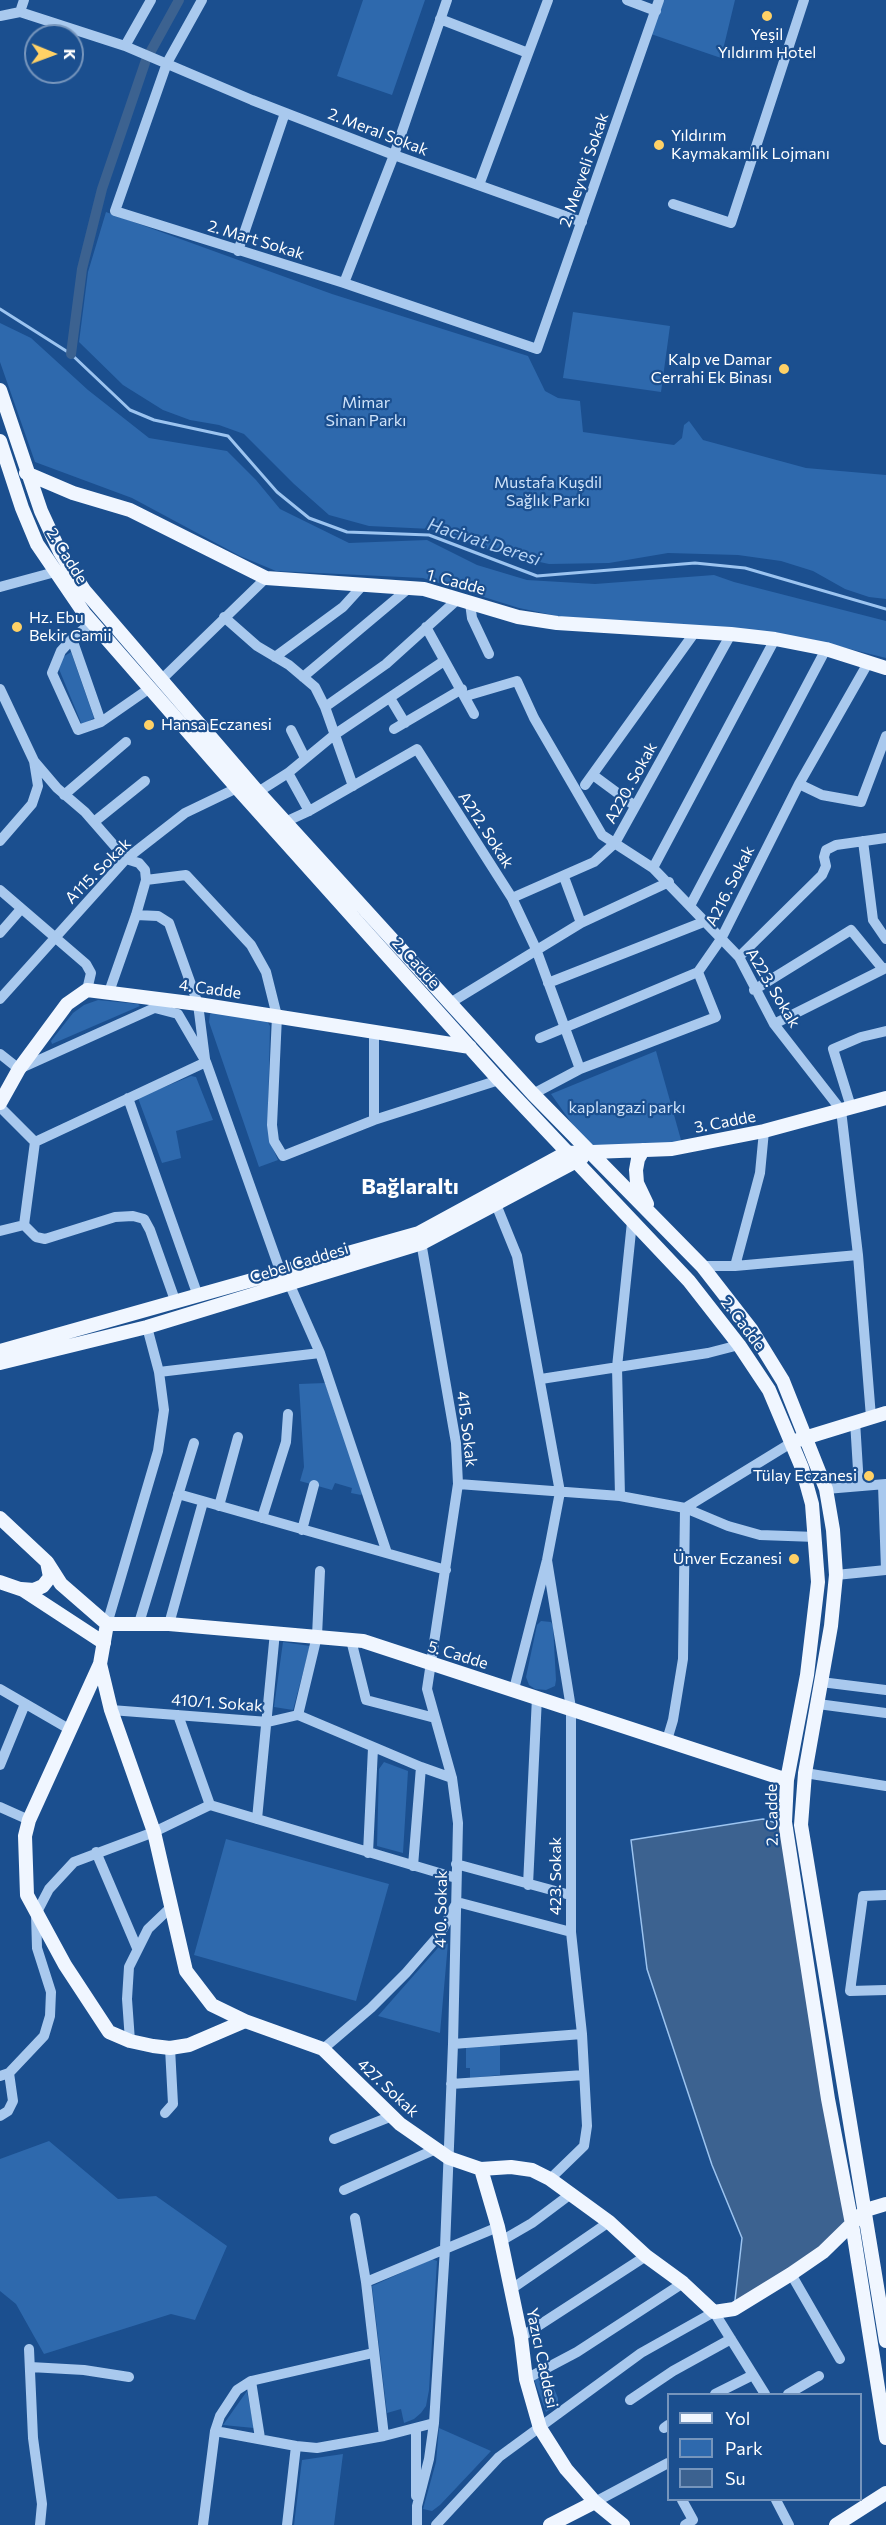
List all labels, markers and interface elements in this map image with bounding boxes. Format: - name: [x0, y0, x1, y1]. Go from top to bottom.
- marker: Yeşil Yıldırım Hotel: [760, 9, 774, 23]
- north arrow: [24, 24, 84, 84]
- place label: Yeşil Yıldırım Hotel: [718, 25, 816, 63]
- text: K: [61, 49, 80, 60]
- street label: 2. Meral Sokak: [325, 104, 431, 160]
- street label: 2. Meyveli Sokak: [555, 110, 613, 230]
- place label: Yıldırım Kaymakamlık Lojmanı: [671, 126, 830, 164]
- marker: Yıldırım Kaymakamlık Lojmanı: [652, 138, 666, 152]
- street label: 2. Mart Sokak: [205, 216, 307, 264]
- place label: Kalp ve Damar Cerrahi Ek Binası: [651, 350, 772, 388]
- marker: Kalp ve Damar Cerrahi Ek Binası: [777, 362, 791, 376]
- park label: Mimar Sinan Parkı: [326, 393, 406, 431]
- park label: Mustafa Kuşdil Sağlık Parkı: [494, 473, 602, 511]
- water label: Hacivat Deresi: [425, 514, 543, 570]
- street label: 2. Cadde: [42, 525, 92, 587]
- street label: 1. Cadde: [425, 565, 487, 599]
- place label: Hz. Ebu Bekir Camii: [29, 608, 112, 646]
- marker: Hz. Ebu Bekir Camii: [10, 620, 24, 634]
- place label: Hansa Eczanesi: [161, 715, 272, 735]
- marker: Hansa Eczanesi: [142, 718, 156, 732]
- street label: A220. Sokak: [601, 739, 661, 827]
- street label: A212. Sokak: [454, 788, 518, 872]
- street label: A115. Sokak: [61, 834, 135, 908]
- street label: A216. Sokak: [702, 843, 758, 929]
- street label: 2. Cadde: [388, 934, 444, 992]
- street label: A223. Sokak: [742, 945, 804, 1031]
- street label: 4. Cadde: [178, 975, 242, 1003]
- park label: kaplangazi parkı: [568, 1098, 686, 1118]
- street label: 3. Cadde: [693, 1107, 757, 1137]
- district label: Bağlaraltı: [361, 1174, 459, 1200]
- street label: Cebel Caddesi: [247, 1239, 351, 1287]
- street label: 2. Cadde: [717, 1293, 769, 1355]
- street label: 415. Sokak: [453, 1390, 481, 1468]
- place label: Tülay Eczanesi: [753, 1466, 857, 1486]
- marker: Tülay Eczanesi: [862, 1469, 876, 1483]
- place label: Ünver Eczanesi: [673, 1549, 782, 1569]
- marker: Ünver Eczanesi: [787, 1552, 801, 1566]
- street label: 5. Cadde: [426, 1637, 490, 1673]
- street label: 410/1. Sokak: [171, 1690, 263, 1716]
- street label: 2. Cadde: [762, 1784, 782, 1846]
- street label: 423. Sokak: [546, 1837, 566, 1915]
- street label: 410. Sokak: [431, 1870, 451, 1948]
- street label: 427. Sokak: [353, 2055, 423, 2121]
- street label: Yazıcı Caddesi: [522, 2306, 562, 2410]
- legend: [667, 2393, 862, 2501]
- text: Yol: [725, 2407, 750, 2429]
- text: Park: [725, 2437, 763, 2459]
- text: Su: [725, 2467, 746, 2489]

